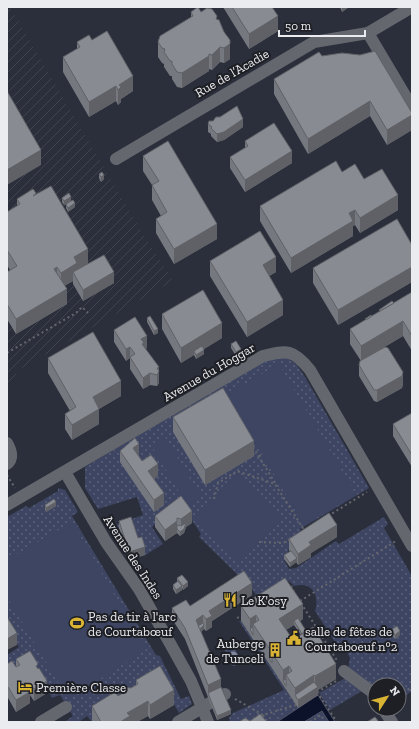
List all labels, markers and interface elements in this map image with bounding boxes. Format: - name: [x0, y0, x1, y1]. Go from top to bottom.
- scale bar: [279, 12, 365, 38]
- text: 50 m: [285, 19, 312, 33]
- street label: Rue de l’Acadie: [192, 46, 272, 100]
- street label: Avenue du Hoggar: [160, 340, 258, 404]
- street label: Avenue des Indes: [100, 512, 166, 602]
- restaurant icon: Le K'osy: [222, 592, 238, 608]
- place label: Le K'osy: [241, 593, 287, 608]
- place label: Pas de tir à l'arc de Courtabœuf: [88, 609, 176, 639]
- sports icon: Pas de tir à l'arc de Courtabœuf: [69, 615, 85, 631]
- place label: salle de fêtes de Courtaboeuf n°2: [305, 624, 398, 654]
- public building icon: salle de fêtes de Courtaboeuf n°2: [286, 630, 302, 646]
- place label: Auberge de Tunceli: [206, 636, 264, 666]
- building icon: Auberge de Tunceli: [267, 642, 283, 658]
- north arrow: [367, 677, 407, 717]
- hotel icon: Première Classe: [17, 679, 33, 695]
- place label: Première Classe: [36, 680, 126, 695]
- text: N: [387, 684, 403, 699]

